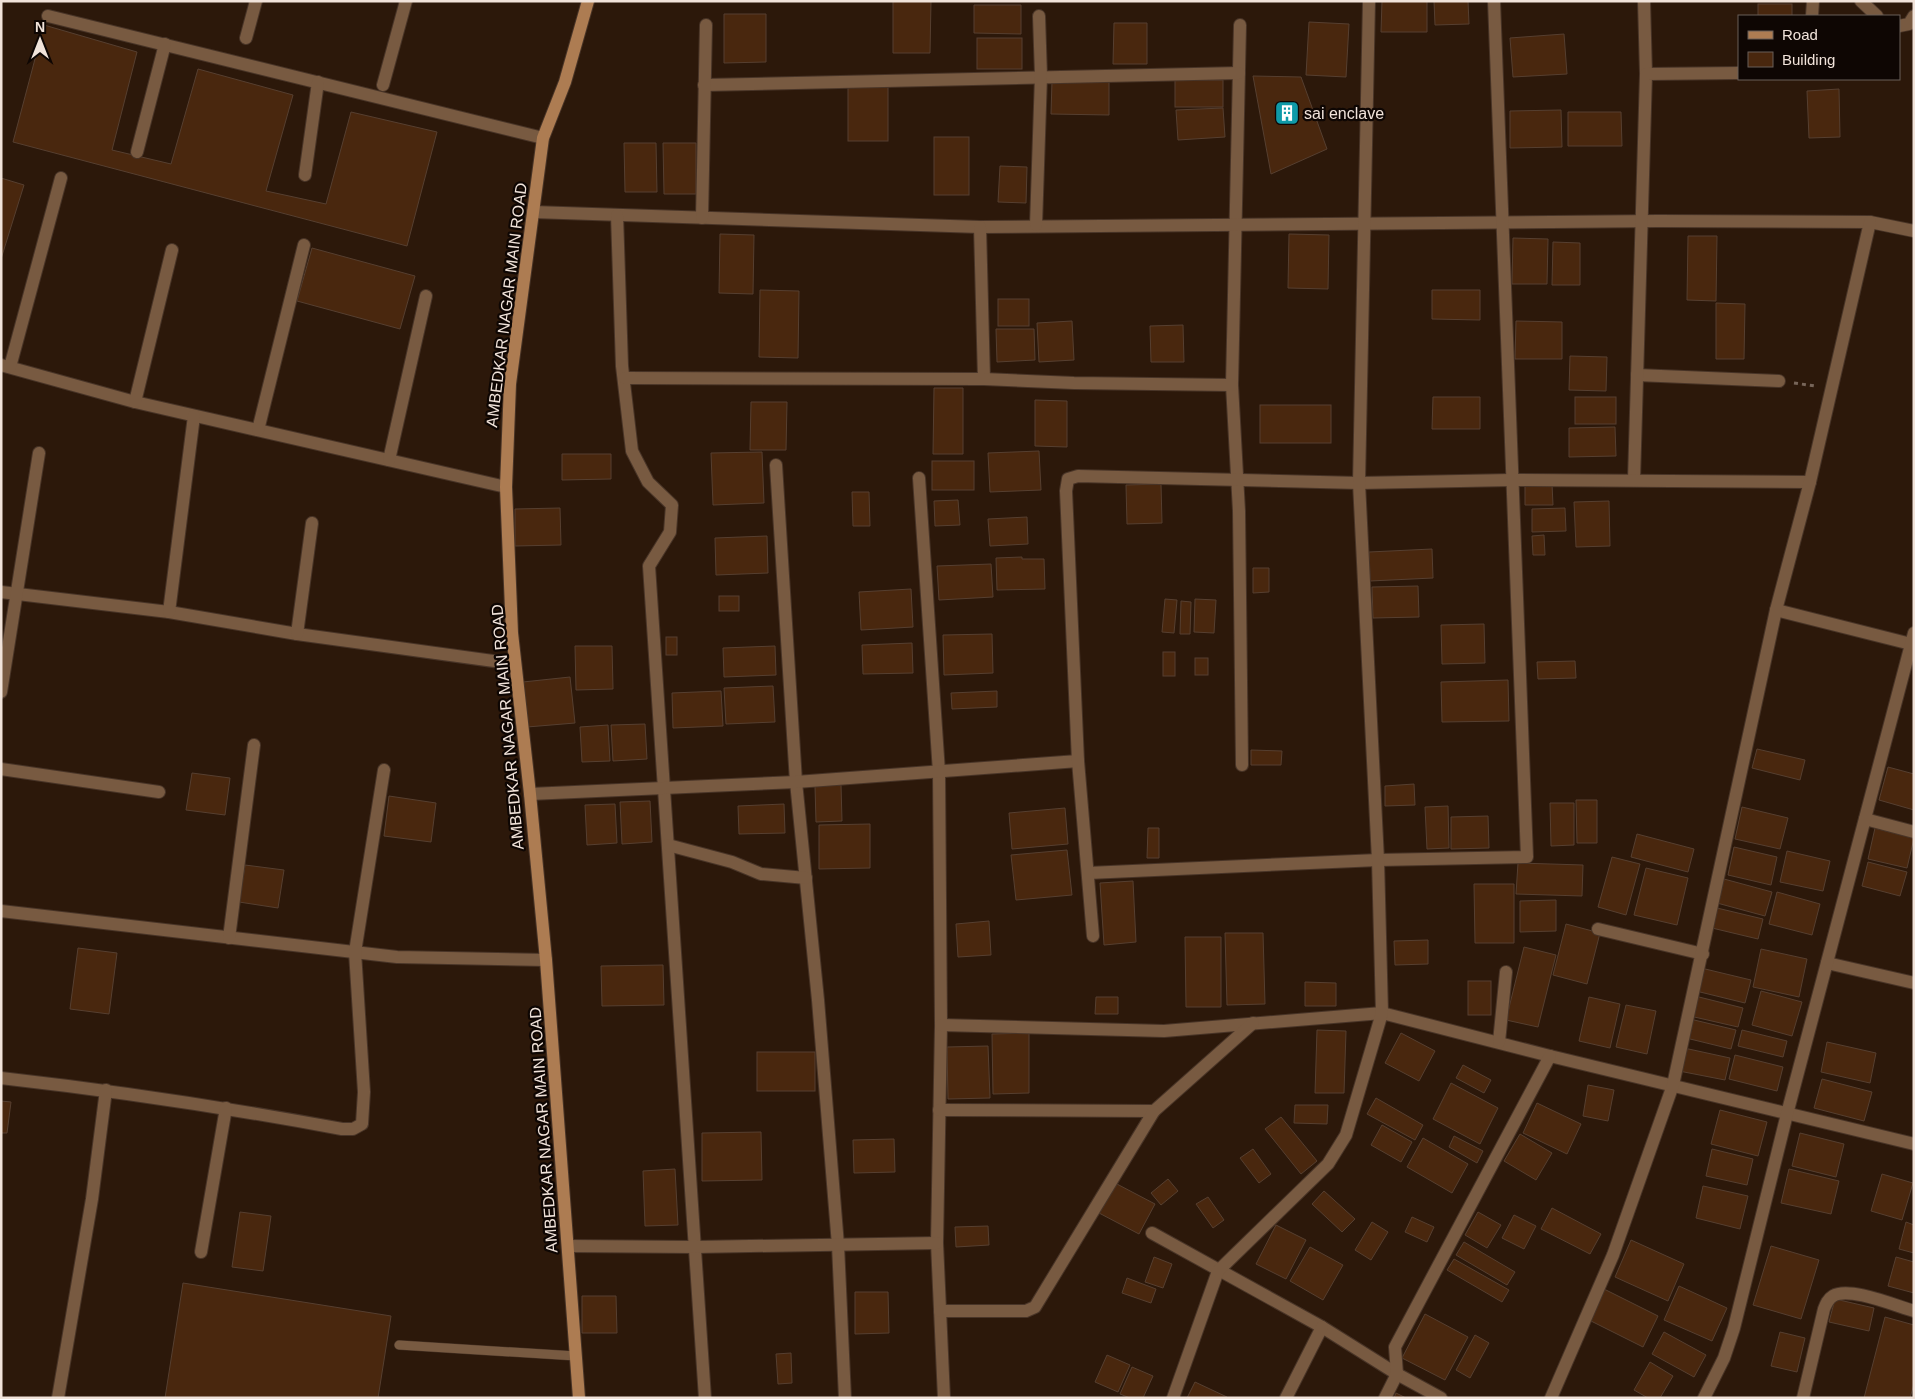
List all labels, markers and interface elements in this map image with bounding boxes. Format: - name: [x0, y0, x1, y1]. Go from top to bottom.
- north arrow: [15, 15, 65, 65]
- legend: [1738, 15, 1900, 80]
- text: N: [35, 19, 45, 35]
- text: Road: [1782, 26, 1818, 43]
- text: Building: [1782, 51, 1835, 68]
- building icon: sai enclave: [1274, 100, 1300, 126]
- place label: sai enclave: [1304, 105, 1384, 122]
- street label: AMBEDKAR NAGAR MAIN ROAD: [483, 182, 530, 428]
- street label: AMBEDKAR NAGAR MAIN ROAD: [488, 604, 527, 850]
- street label: AMBEDKAR NAGAR MAIN ROAD: [526, 1007, 561, 1253]

